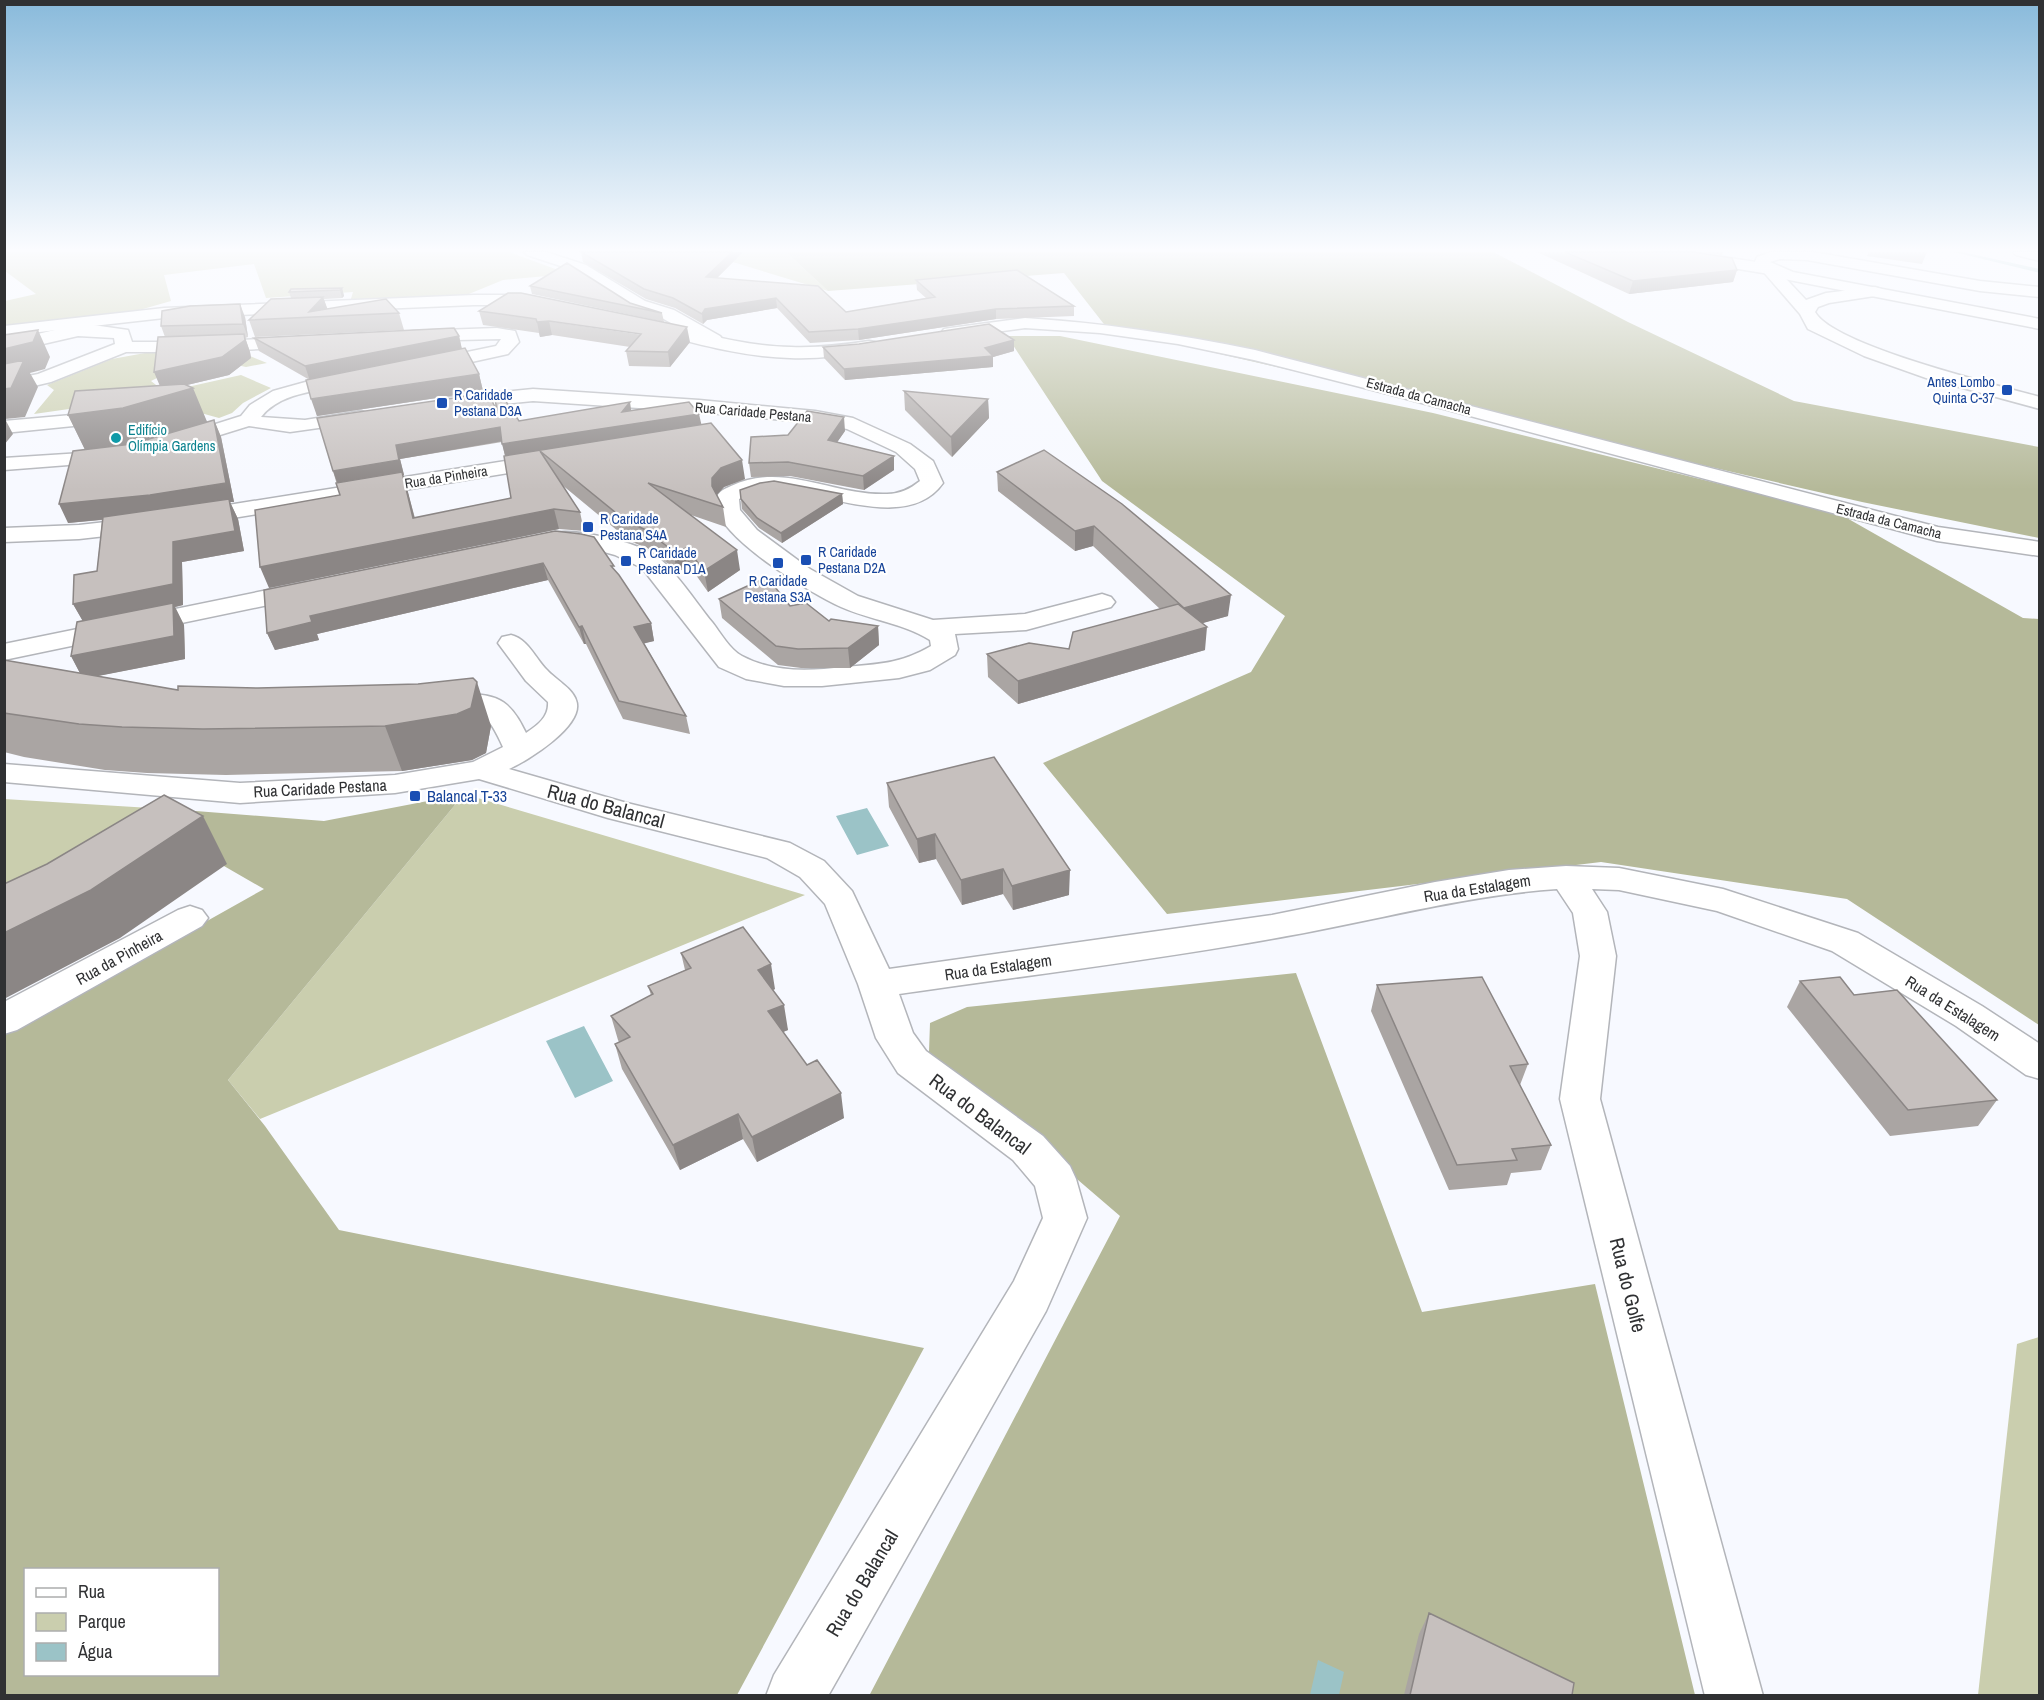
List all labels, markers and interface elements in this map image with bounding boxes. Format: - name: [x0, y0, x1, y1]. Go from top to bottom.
- street label: Estrada da Camacha: [1365, 373, 1474, 419]
- place label: Antes Lombo Quinta C-37: [1926, 373, 1995, 407]
- marker: Antes Lombo Quinta C-37: [2000, 383, 2014, 397]
- place label: R Caridade Pestana D3A: [454, 386, 522, 420]
- marker: R Caridade Pestana D3A: [435, 396, 449, 410]
- street label: Rua Caridade Pestana: [694, 398, 813, 426]
- place label: Edifício Olímpia Gardens: [128, 421, 216, 455]
- marker: Edifício Olímpia Gardens: [109, 431, 123, 445]
- street label: Rua da Pinheira: [403, 461, 489, 492]
- street label: Estrada da Camacha: [1835, 499, 1944, 543]
- place label: R Caridade Pestana S4A: [600, 510, 667, 544]
- marker: R Caridade Pestana S4A: [581, 520, 595, 534]
- place label: R Caridade Pestana D2A: [818, 543, 886, 577]
- place label: R Caridade Pestana D1A: [638, 544, 706, 578]
- marker: R Caridade Pestana D2A: [799, 553, 813, 567]
- marker: R Caridade Pestana D1A: [619, 554, 633, 568]
- marker: R Caridade Pestana S3A: [771, 556, 785, 570]
- place label: R Caridade Pestana S3A: [744, 572, 812, 606]
- street label: Rua Caridade Pestana: [253, 773, 388, 802]
- street label: Rua do Balancal: [545, 777, 668, 834]
- place label: Balancal T-33: [427, 785, 507, 807]
- marker: Balancal T-33: [408, 789, 422, 803]
- street label: Rua da Estalagem: [1422, 869, 1532, 907]
- street label: Rua da Pinheira: [72, 924, 167, 990]
- street label: Rua da Estalagem: [943, 949, 1053, 985]
- street label: Rua da Estalagem: [1901, 970, 2005, 1046]
- street label: Rua do Balancal: [924, 1067, 1036, 1161]
- street label: Rua do Golfe: [1604, 1235, 1653, 1335]
- street label: Rua do Balancal: [819, 1524, 904, 1641]
- legend: [24, 1568, 219, 1676]
- text: Rua: [78, 1579, 105, 1604]
- text: Parque: [78, 1609, 126, 1634]
- text: Água: [77, 1639, 112, 1664]

